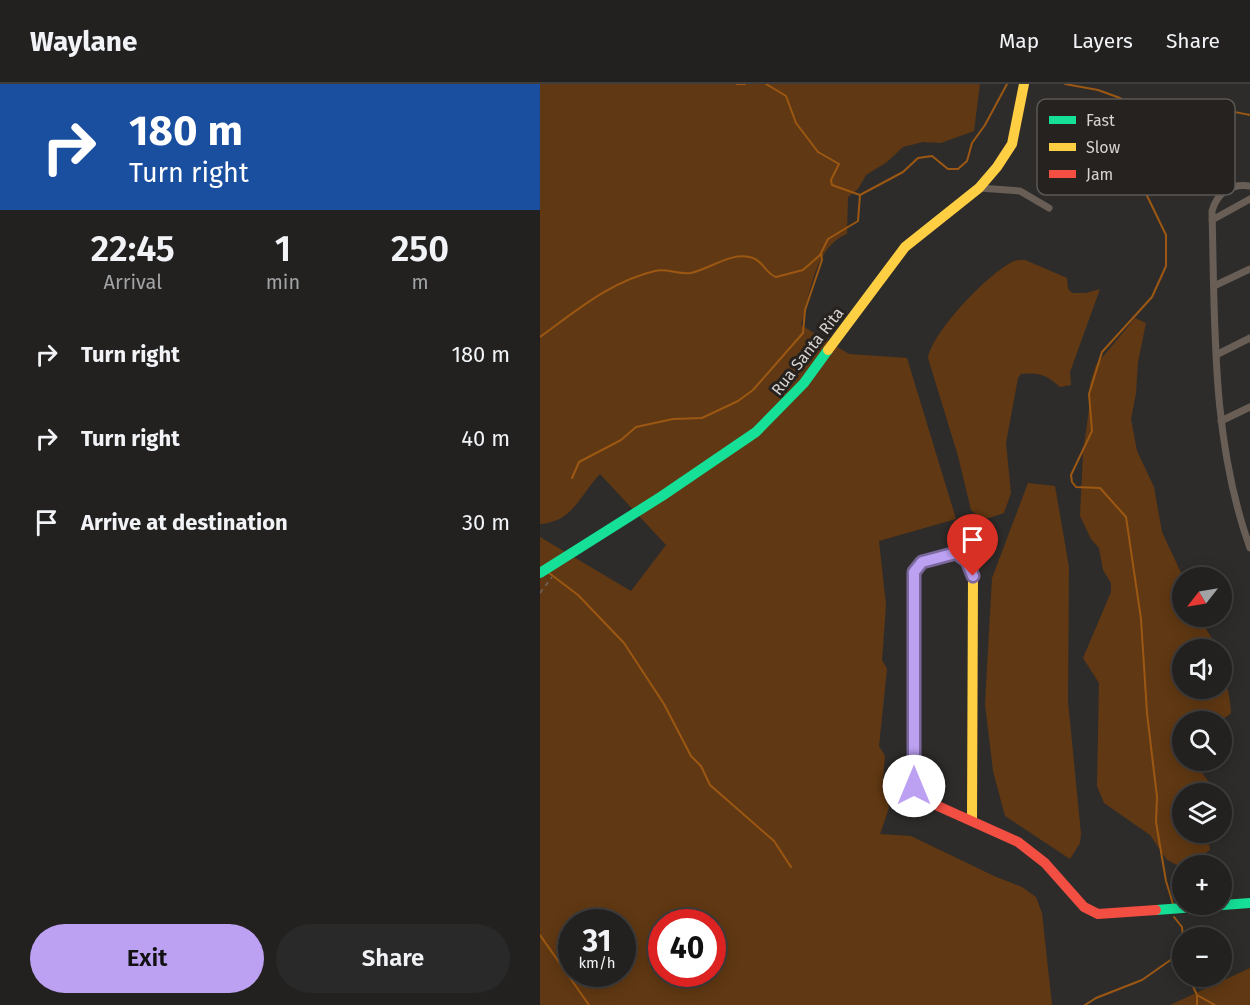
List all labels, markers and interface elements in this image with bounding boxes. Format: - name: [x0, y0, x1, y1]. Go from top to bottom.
- text: Waylane: [30, 25, 137, 58]
- text: Map: [999, 28, 1039, 54]
- text: Layers: [1072, 28, 1133, 54]
- text: Share: [1166, 28, 1220, 54]
- legend: [1037, 99, 1235, 195]
- text: 180 m: [129, 106, 243, 156]
- icon: right: [30, 108, 108, 186]
- text: Fast: [1086, 111, 1115, 130]
- text: Slow: [1086, 138, 1121, 157]
- text: Turn right: [129, 157, 249, 189]
- text: Jam: [1086, 165, 1113, 184]
- text: 22:45: [91, 227, 175, 271]
- text: 1: [275, 227, 291, 271]
- text: 250: [391, 227, 449, 271]
- text: Arrival: [104, 270, 162, 294]
- text: min: [266, 270, 300, 294]
- text: m: [411, 270, 429, 294]
- street label: Rua Santa Rita: [767, 304, 847, 399]
- icon: right: [30, 338, 63, 371]
- text: Turn right: [81, 341, 180, 368]
- text: 180 m: [451, 341, 510, 368]
- icon: right: [30, 422, 63, 455]
- text: Turn right: [81, 425, 180, 452]
- text: 40 m: [461, 425, 510, 452]
- icon: arrive: [30, 506, 63, 539]
- text: Arrive at destination: [81, 509, 288, 536]
- text: 30 m: [462, 509, 510, 536]
- pin: [947, 514, 998, 576]
- icon: arrive: [956, 523, 989, 556]
- north arrow: [1172, 567, 1232, 627]
- map controls: [1172, 567, 1232, 987]
- button: sound: [1172, 639, 1232, 699]
- button: search: [1172, 711, 1232, 771]
- position arrow: [882, 754, 946, 818]
- button: layers: [1172, 783, 1232, 843]
- button: +: [1172, 855, 1232, 915]
- speed limit sign: 40: [648, 909, 726, 987]
- text: 31: [583, 923, 611, 959]
- button: Exit: [30, 924, 264, 993]
- button: Share: [276, 924, 510, 993]
- button: −: [1172, 927, 1232, 987]
- text: km/h: [578, 954, 616, 972]

